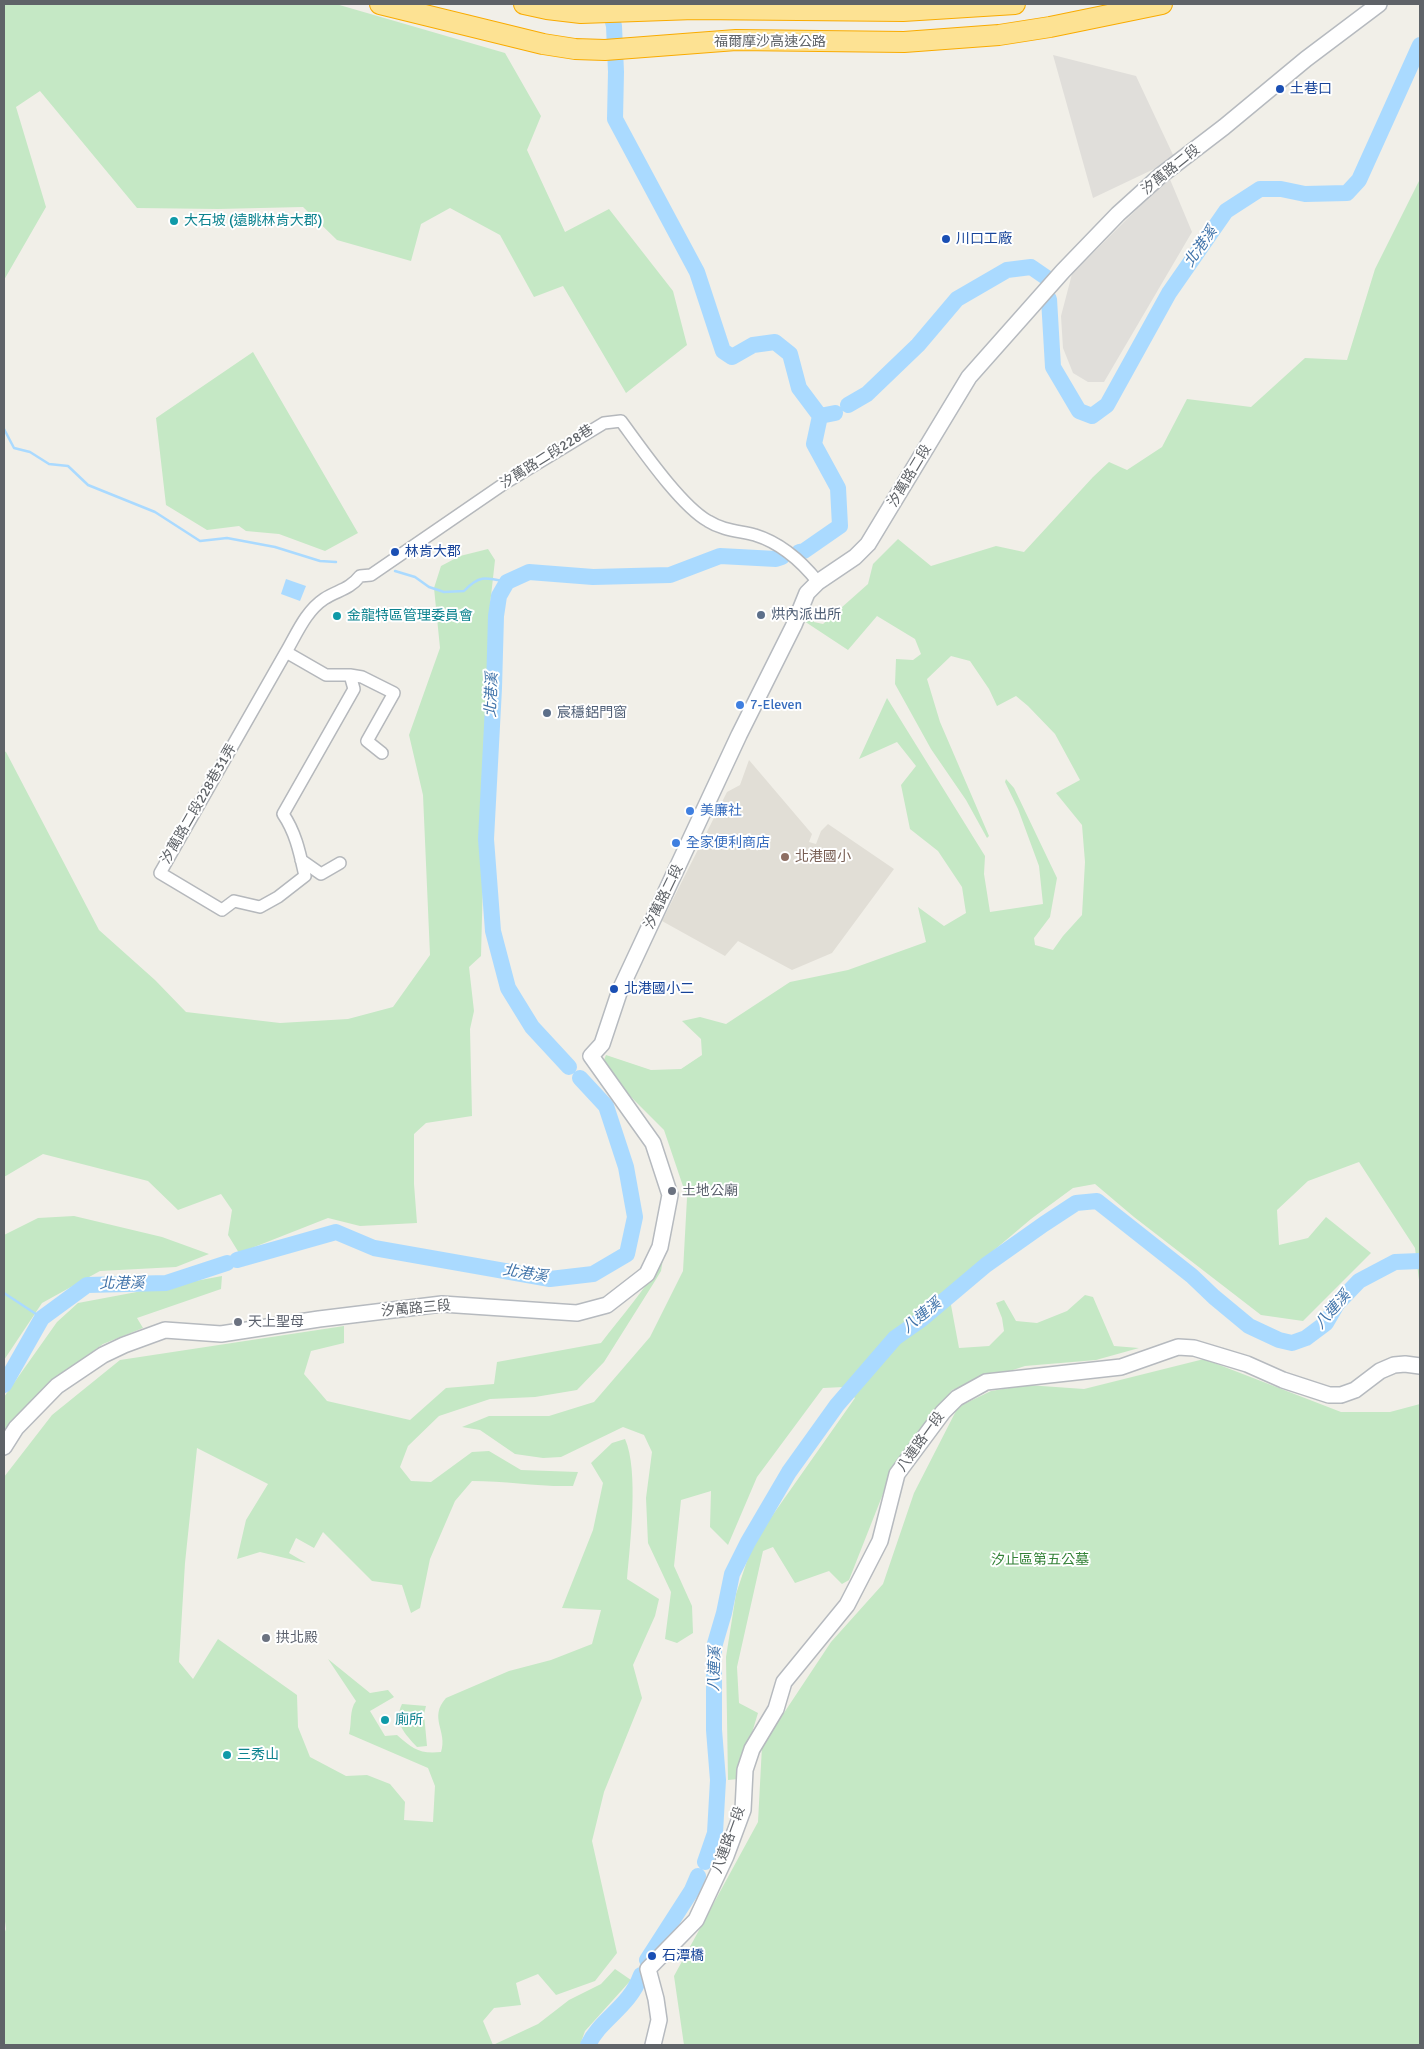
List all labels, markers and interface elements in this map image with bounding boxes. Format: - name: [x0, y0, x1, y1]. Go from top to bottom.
- street label: 福爾摩沙高速公路: [714, 34, 826, 50]
- place label: 土巷口: [1290, 81, 1332, 97]
- marker: 土巷口: [1274, 83, 1286, 95]
- street label: 汐萬路二段: [1139, 141, 1203, 199]
- place label: 大石坡 (遠眺林肯大郡): [184, 213, 322, 229]
- marker: 大石坡 (遠眺林肯大郡): [168, 215, 180, 227]
- water label: 北港溪: [1181, 223, 1221, 271]
- place label: 川口工廠: [956, 231, 1012, 247]
- marker: 川口工廠: [940, 233, 952, 245]
- street label: 汐萬路二段228巷: [497, 422, 597, 492]
- street label: 汐萬路二段: [885, 442, 935, 510]
- place label: 林肯大郡: [405, 544, 461, 560]
- marker: 林肯大郡: [389, 546, 401, 558]
- place label: 烘內派出所: [771, 607, 841, 623]
- place label: 金龍特區管理委員會: [347, 608, 473, 624]
- marker: 烘內派出所: [755, 609, 767, 621]
- marker: 金龍特區管理委員會: [331, 610, 343, 622]
- water label: 北港溪: [482, 672, 502, 718]
- place label: 7-Eleven: [750, 697, 802, 713]
- marker: 7-Eleven: [734, 699, 746, 711]
- place label: 宸穩鋁門窗: [557, 705, 627, 721]
- marker: 宸穩鋁門窗: [541, 707, 553, 719]
- street label: 汐萬路二段228巷31弄: [158, 741, 240, 867]
- place label: 美廉社: [700, 803, 742, 819]
- marker: 美廉社: [684, 805, 696, 817]
- place label: 全家便利商店: [686, 835, 770, 851]
- marker: 全家便利商店: [670, 837, 682, 849]
- place label: 北港國小: [795, 849, 851, 865]
- marker: 北港國小: [779, 851, 791, 863]
- street label: 汐萬路二段: [641, 862, 687, 932]
- place label: 北港國小二: [624, 981, 694, 997]
- marker: 北港國小二: [608, 983, 620, 995]
- place label: 土地公廟: [682, 1183, 738, 1199]
- marker: 土地公廟: [666, 1185, 678, 1197]
- water label: 北港溪: [501, 1262, 549, 1286]
- water label: 北港溪: [99, 1275, 145, 1293]
- water label: 八連溪: [1311, 1287, 1355, 1333]
- water label: 八連溪: [899, 1295, 945, 1337]
- street label: 汐萬路三段: [380, 1298, 452, 1320]
- place label: 天上聖母: [248, 1314, 304, 1330]
- marker: 天上聖母: [232, 1316, 244, 1328]
- street label: 八連路一段: [894, 1409, 948, 1475]
- park label: 汐止區第五公墓: [991, 1552, 1089, 1568]
- place label: 拱北殿: [276, 1630, 318, 1646]
- marker: 拱北殿: [260, 1632, 272, 1644]
- water label: 八連溪: [705, 1646, 725, 1692]
- place label: 廁所: [395, 1712, 423, 1728]
- marker: 廁所: [379, 1714, 391, 1726]
- place label: 三秀山: [237, 1747, 279, 1763]
- marker: 三秀山: [221, 1749, 233, 1761]
- street label: 八連路一段: [709, 1804, 749, 1876]
- place label: 石潭橋: [662, 1948, 704, 1964]
- marker: 石潭橋: [646, 1950, 658, 1962]

